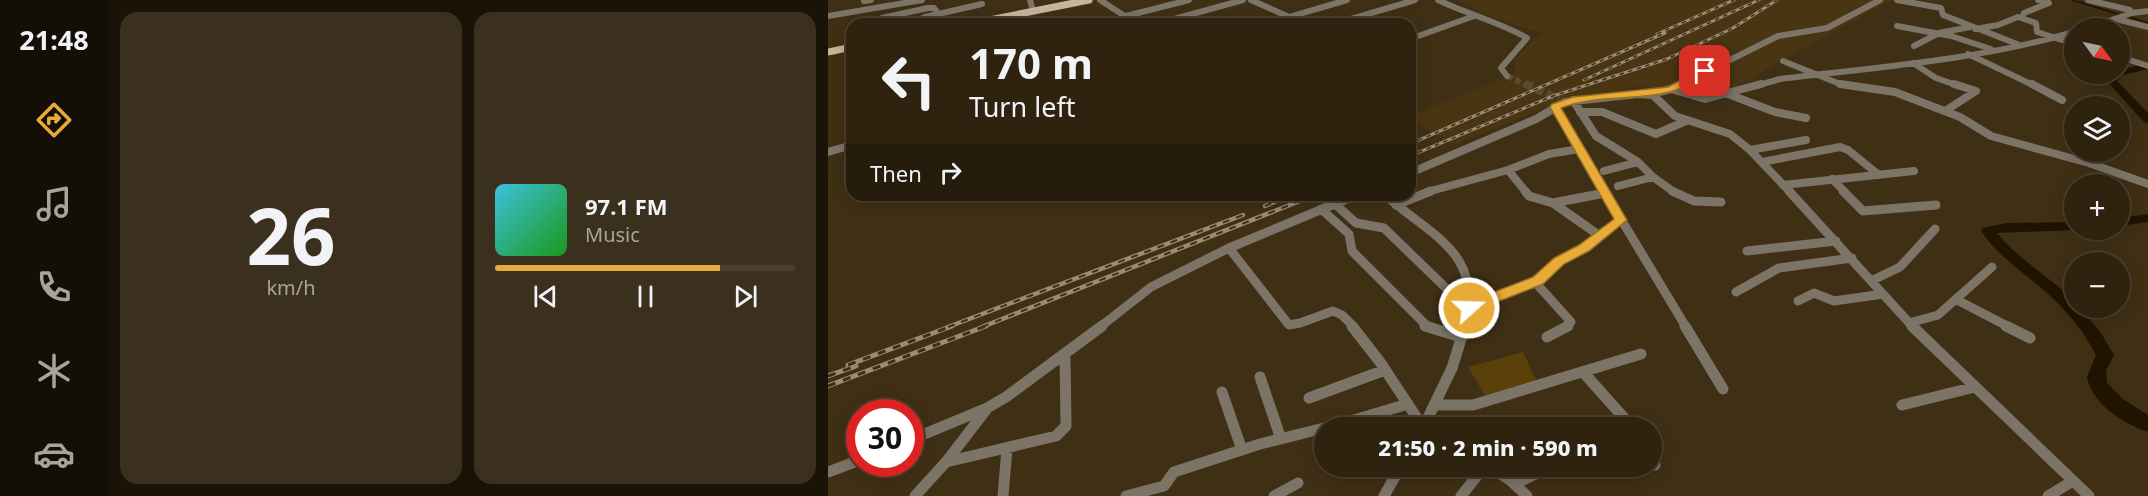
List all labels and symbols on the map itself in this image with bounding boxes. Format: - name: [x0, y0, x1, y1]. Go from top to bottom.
- north arrow: [2064, 18, 2130, 84]
- pin: [1679, 45, 1730, 96]
- position arrow: [1437, 276, 1501, 340]
- speed limit sign: 30: [846, 399, 924, 477]

